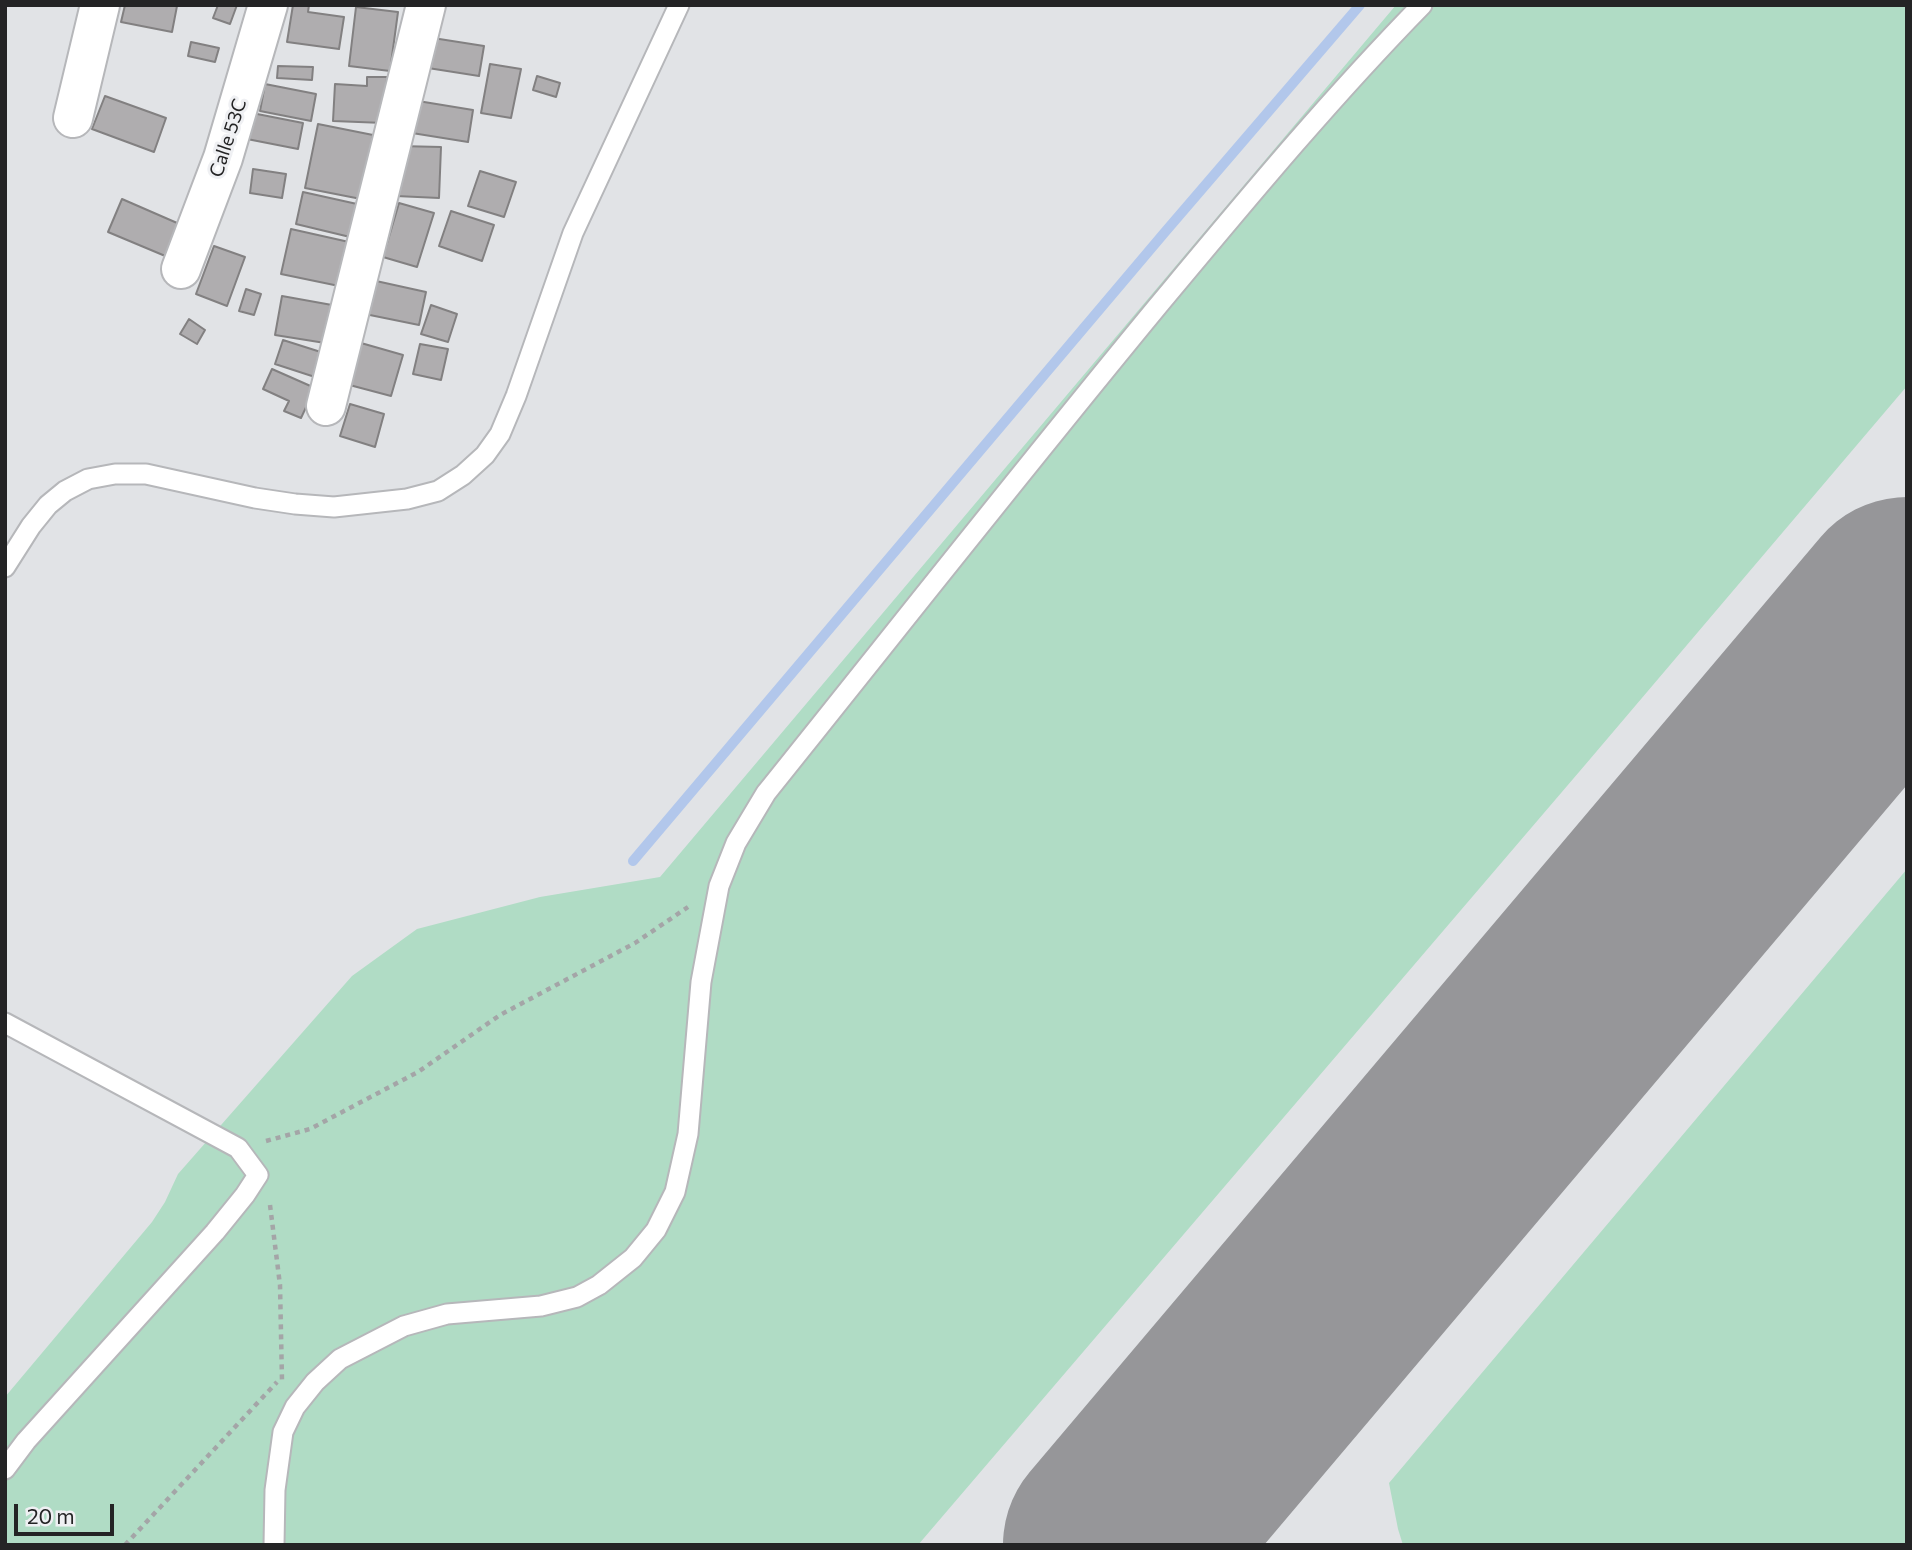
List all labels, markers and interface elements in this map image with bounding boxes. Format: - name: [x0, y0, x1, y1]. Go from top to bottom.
- street label: Calle 53C: [205, 96, 251, 180]
- scale bar: [18, 1490, 117, 1534]
- text: 20 m: [27, 1503, 75, 1528]

